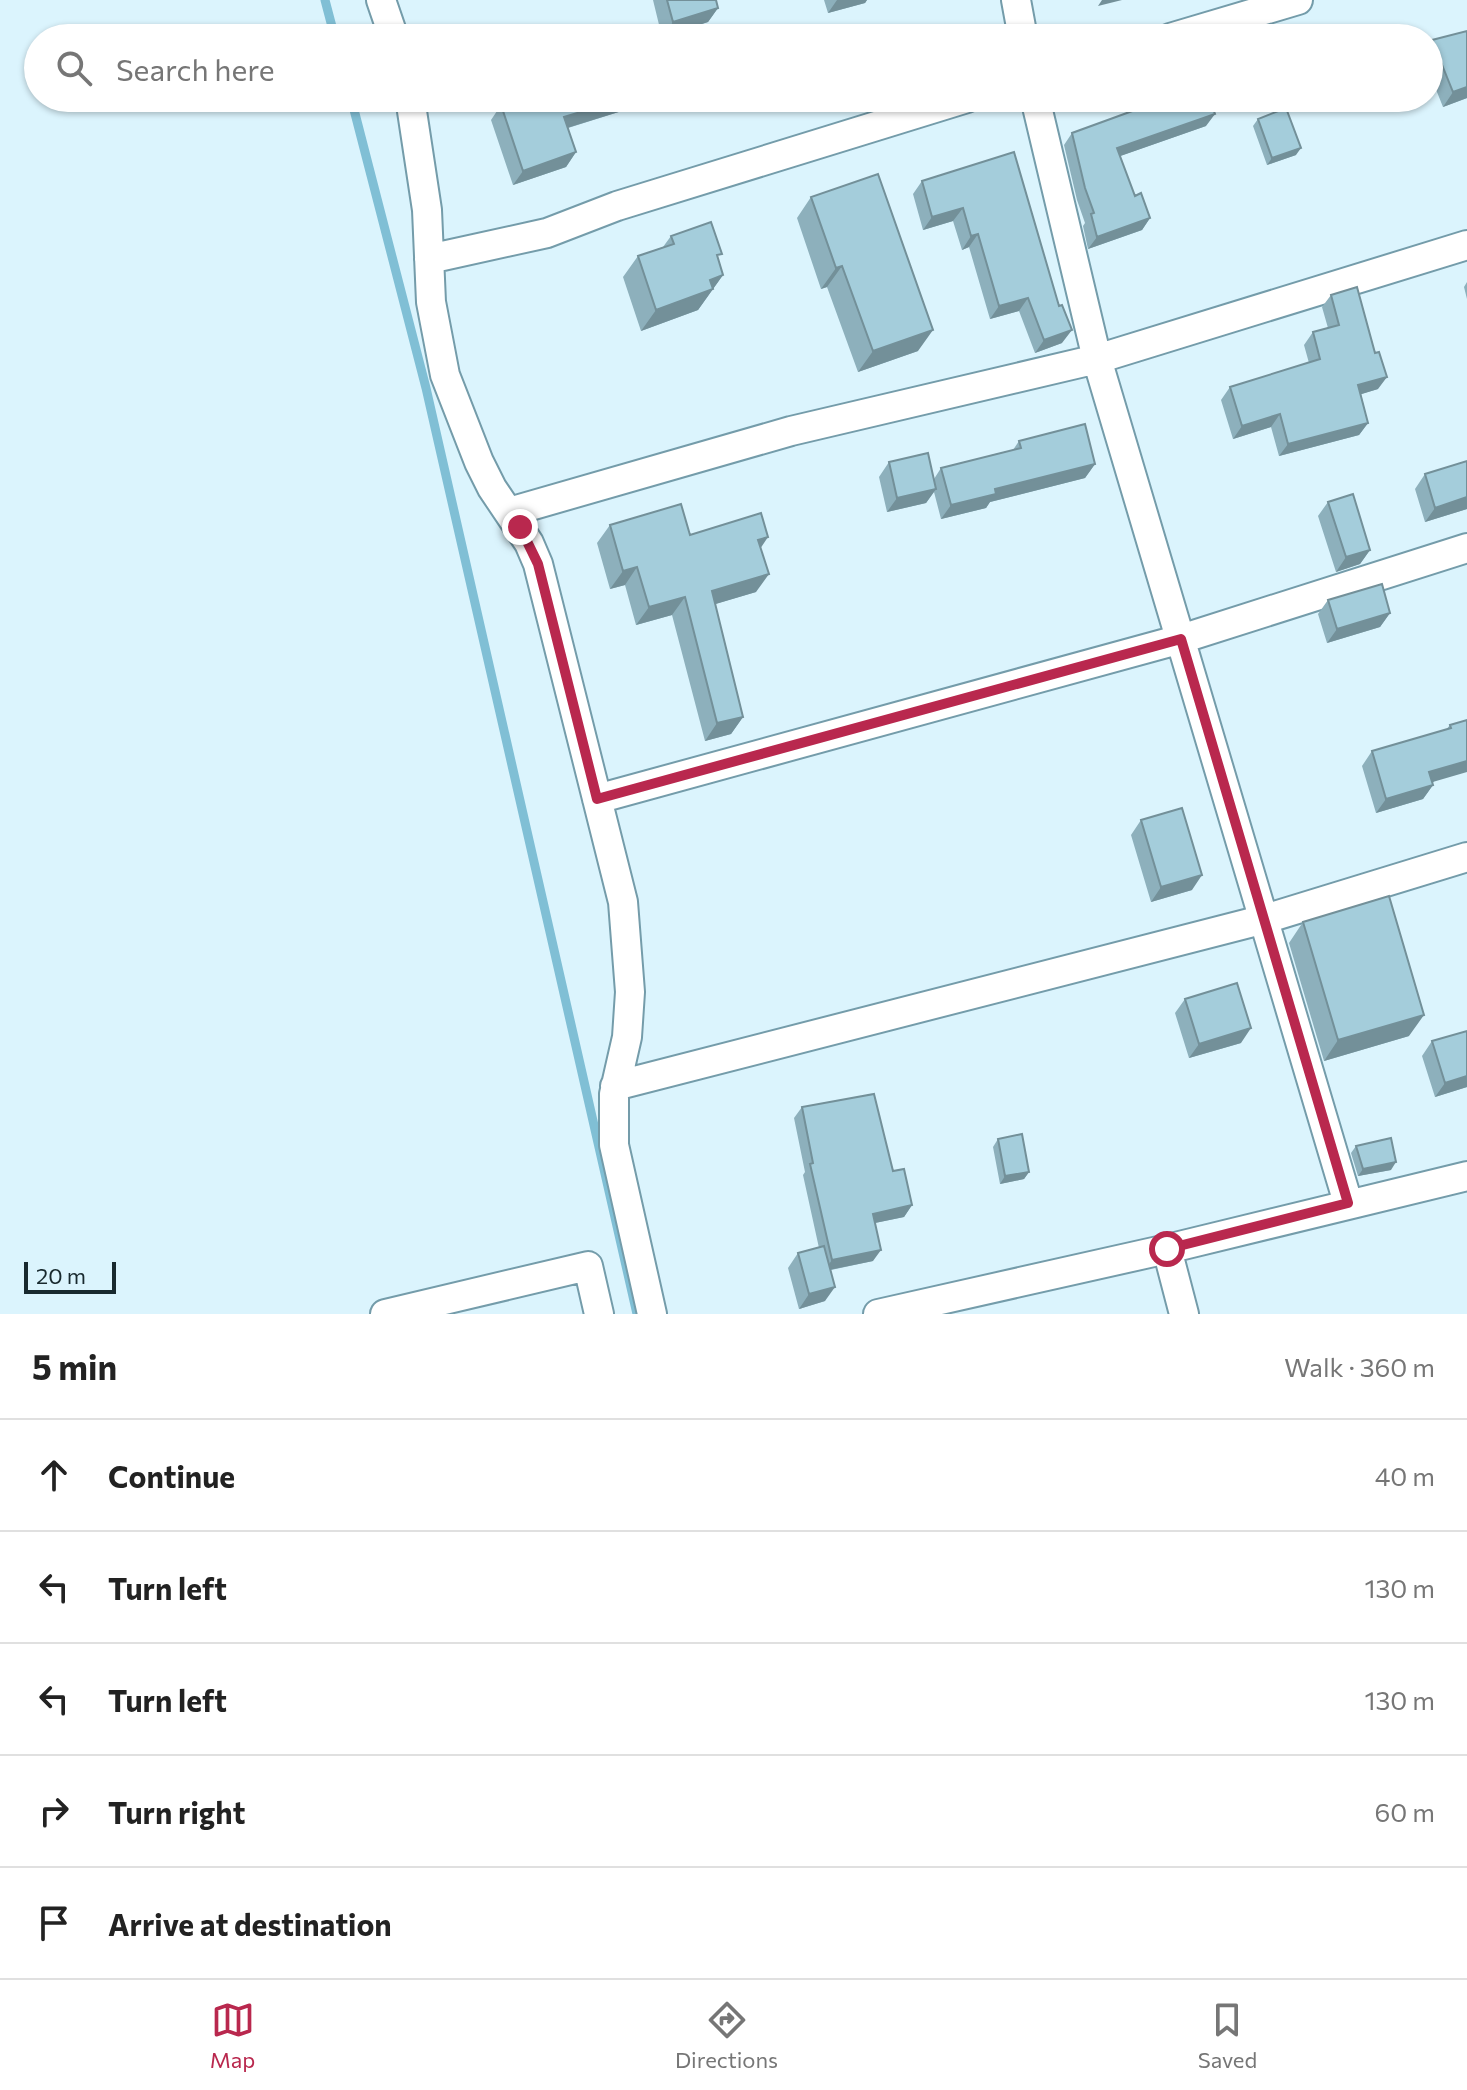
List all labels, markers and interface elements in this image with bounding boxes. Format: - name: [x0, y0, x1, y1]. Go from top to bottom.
- search box: [24, 24, 1443, 112]
- icon: search: [52, 46, 96, 90]
- text: Search here: [116, 50, 275, 87]
- route end: [502, 509, 538, 545]
- route start: [1149, 1231, 1185, 1267]
- scale bar: [24, 1258, 116, 1294]
- text: 20 m: [36, 1262, 86, 1289]
- text: 5 min: [32, 1345, 117, 1387]
- text: Walk · 360 m: [1284, 1351, 1435, 1382]
- icon: ahead: [32, 1453, 76, 1497]
- text: Continue: [108, 1457, 235, 1494]
- text: 40 m: [1375, 1460, 1435, 1491]
- icon: left: [32, 1565, 76, 1609]
- text: Turn left: [108, 1569, 227, 1606]
- text: 130 m: [1364, 1572, 1435, 1603]
- icon: left: [32, 1677, 76, 1721]
- text: Turn left: [108, 1681, 227, 1718]
- text: 130 m: [1364, 1684, 1435, 1715]
- icon: right: [32, 1789, 76, 1833]
- text: Turn right: [108, 1793, 245, 1830]
- text: 60 m: [1375, 1796, 1435, 1827]
- icon: arrive: [32, 1901, 76, 1945]
- text: Arrive at destination: [108, 1905, 392, 1942]
- tab: Map: [210, 1998, 255, 2073]
- tab: Directions: [675, 1998, 778, 2073]
- tab: Saved: [1198, 1998, 1257, 2073]

